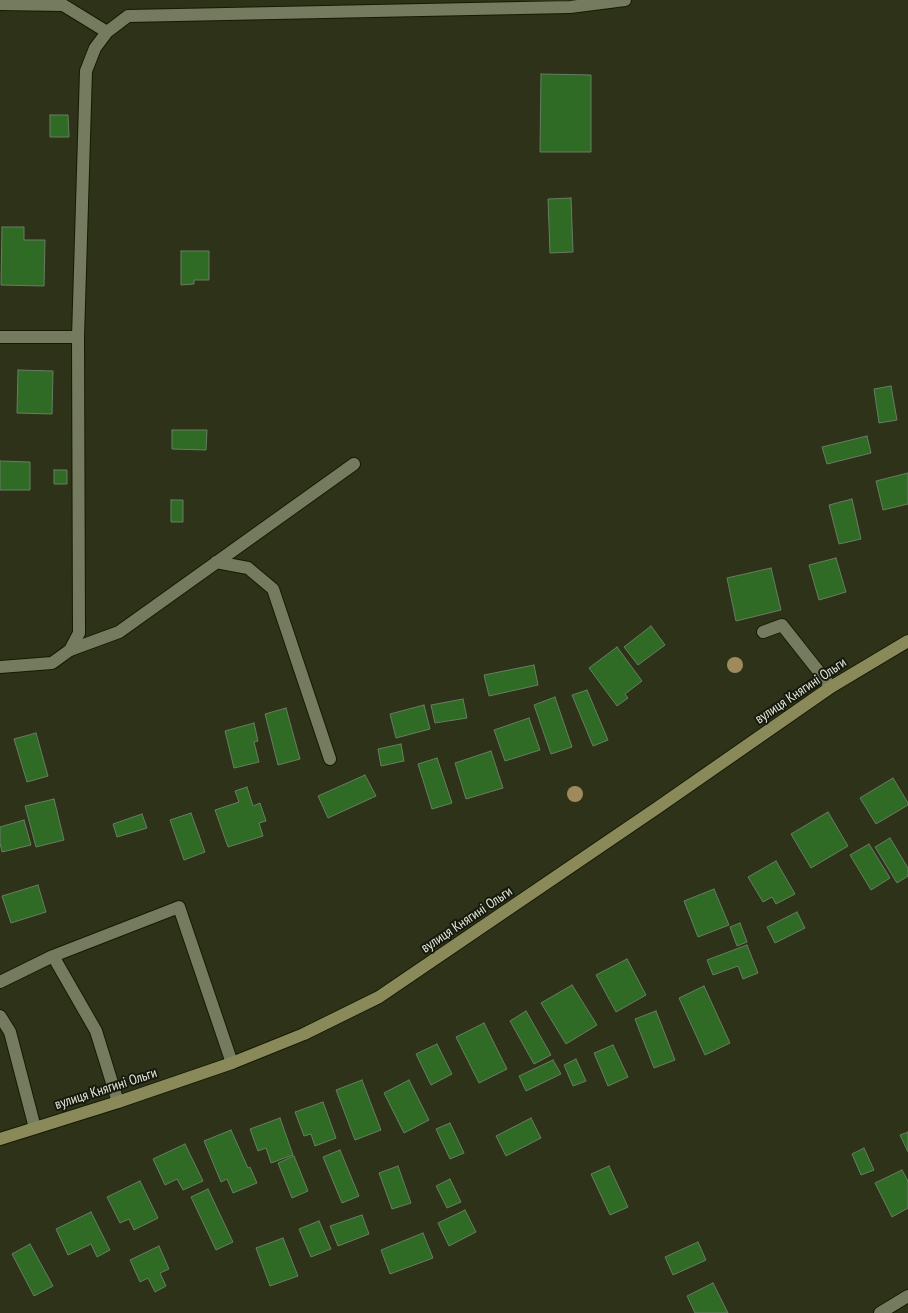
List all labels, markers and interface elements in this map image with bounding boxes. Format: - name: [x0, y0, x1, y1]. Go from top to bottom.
- street label: вулиця Княгині Ольги: [752, 654, 850, 728]
- street label: вулиця Княгині Ольги: [418, 883, 516, 957]
- street label: вулиця Княгині Ольги: [53, 1065, 159, 1113]

